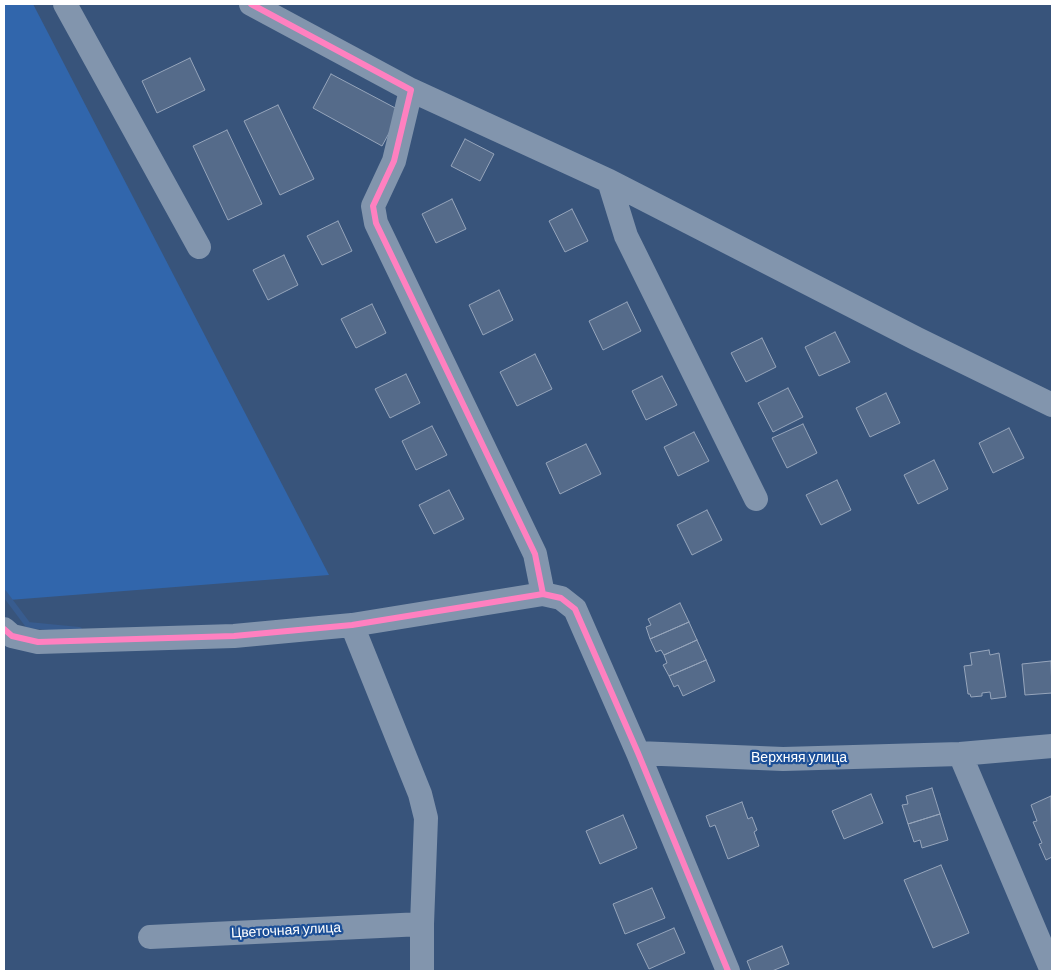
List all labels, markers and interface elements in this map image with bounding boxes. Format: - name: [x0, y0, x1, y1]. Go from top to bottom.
- street label: Верхняя улица: [751, 749, 847, 765]
- street label: Цветочная улица: [230, 919, 342, 941]

